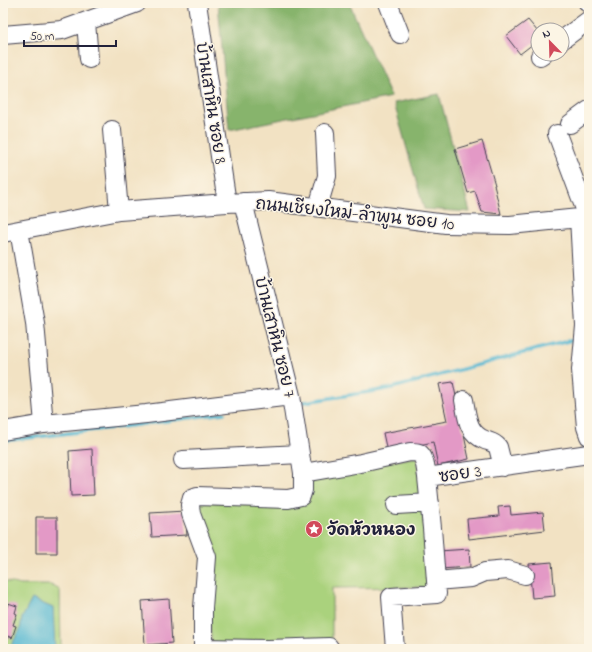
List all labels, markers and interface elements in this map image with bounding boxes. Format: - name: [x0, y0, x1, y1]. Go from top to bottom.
- scale bar: [24, 22, 116, 48]
- north arrow: [530, 22, 570, 62]
- text: N: [540, 25, 553, 43]
- text: 50 m: [30, 28, 54, 46]
- street label: บ้านเสาหิน ซอย 8: [189, 41, 232, 166]
- street label: ถนนเชียงใหม่-ลำพูน ซอย 10: [254, 192, 456, 237]
- street label: บ้านเสาหิน ซอย 7: [247, 274, 302, 400]
- street label: ซอย 3: [437, 459, 483, 490]
- place label: วัดหัวหนอง: [327, 518, 416, 543]
- place icon: วัดหัวหนอง: [304, 519, 324, 539]

